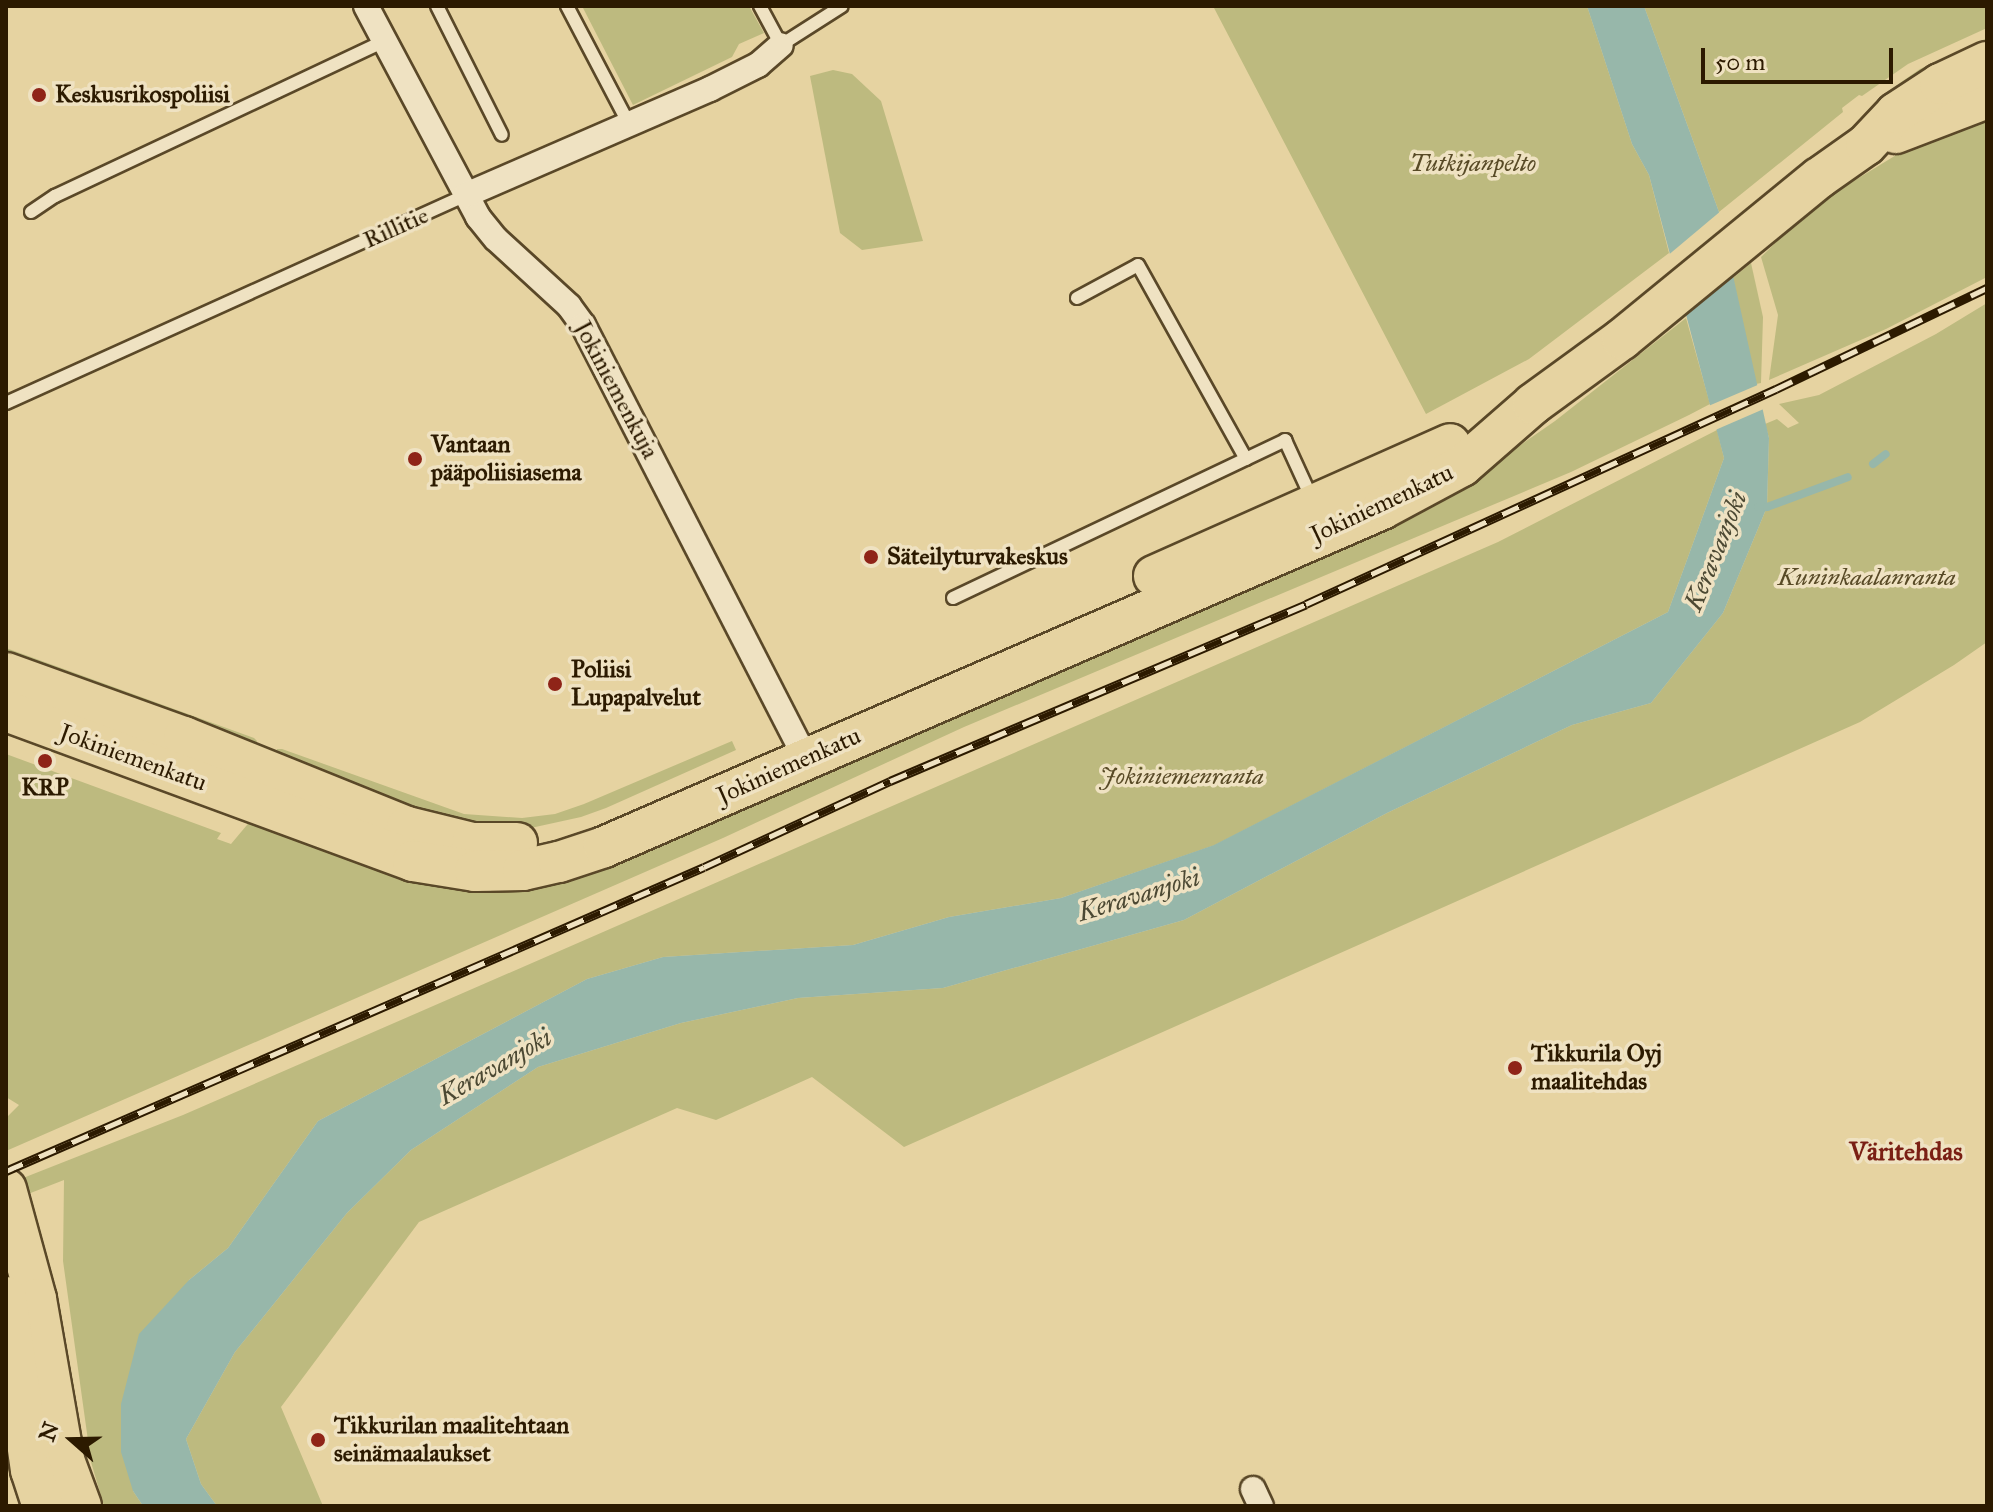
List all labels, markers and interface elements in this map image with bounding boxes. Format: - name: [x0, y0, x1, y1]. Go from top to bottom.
- scale bar: [1705, 32, 1897, 82]
- text: 50 m: [1715, 47, 1765, 77]
- place label: Keskusrikospoliisi: [55, 81, 230, 109]
- marker: Keskusrikospoliisi: [30, 86, 48, 104]
- park label: Tutkijanpelto: [1410, 150, 1536, 178]
- street label: Rillitie: [359, 201, 433, 255]
- street label: Jokiniemenkuja: [568, 316, 664, 464]
- place label: Vantaan pääpoliisiasema: [431, 431, 582, 487]
- marker: Vantaan pääpoliisiasema: [406, 450, 424, 468]
- street label: Jokiniemenkatu: [1306, 458, 1458, 550]
- water label: Keravanjoki: [1678, 487, 1754, 615]
- place label: Säteilyturvakeskus: [887, 543, 1068, 571]
- marker: Säteilyturvakeskus: [862, 548, 880, 566]
- park label: Kuninkaalanranta: [1778, 564, 1956, 592]
- place label: Poliisi Lupapalvelut: [571, 656, 701, 712]
- marker: Poliisi Lupapalvelut: [546, 675, 564, 693]
- street label: Jokiniemenkatu: [56, 718, 210, 798]
- street label: Jokiniemenkatu: [713, 721, 865, 811]
- marker: KRP: [36, 752, 54, 770]
- park label: Jokiniemenranta: [1100, 763, 1264, 791]
- place label: KRP: [21, 774, 69, 802]
- water label: Keravanjoki: [1074, 862, 1204, 928]
- water label: Keravanjoki: [433, 1022, 557, 1112]
- place label: Tikkurila Oyj maalitehdas: [1531, 1040, 1662, 1096]
- marker: Tikkurila Oyj maalitehdas: [1506, 1059, 1524, 1077]
- district label: Väritehdas: [1849, 1136, 1963, 1168]
- north arrow: [32, 1400, 112, 1480]
- place label: Tikkurilan maalitehtaan seinämaalaukset: [334, 1412, 569, 1468]
- text: N: [33, 1418, 65, 1445]
- marker: Tikkurilan maalitehtaan seinämaalaukset: [309, 1431, 327, 1449]

